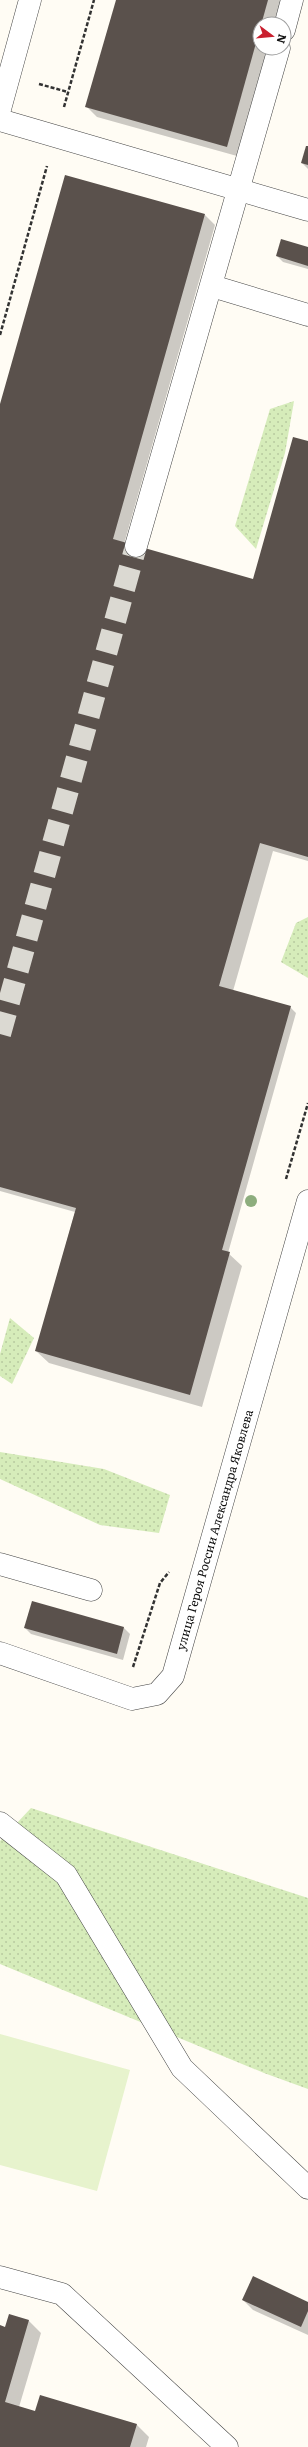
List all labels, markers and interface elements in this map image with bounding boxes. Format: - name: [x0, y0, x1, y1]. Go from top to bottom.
- north arrow: [252, 16, 292, 56]
- text: N: [274, 32, 292, 46]
- street label: улица Героя России Александра Яковлева: [171, 1407, 257, 1652]

